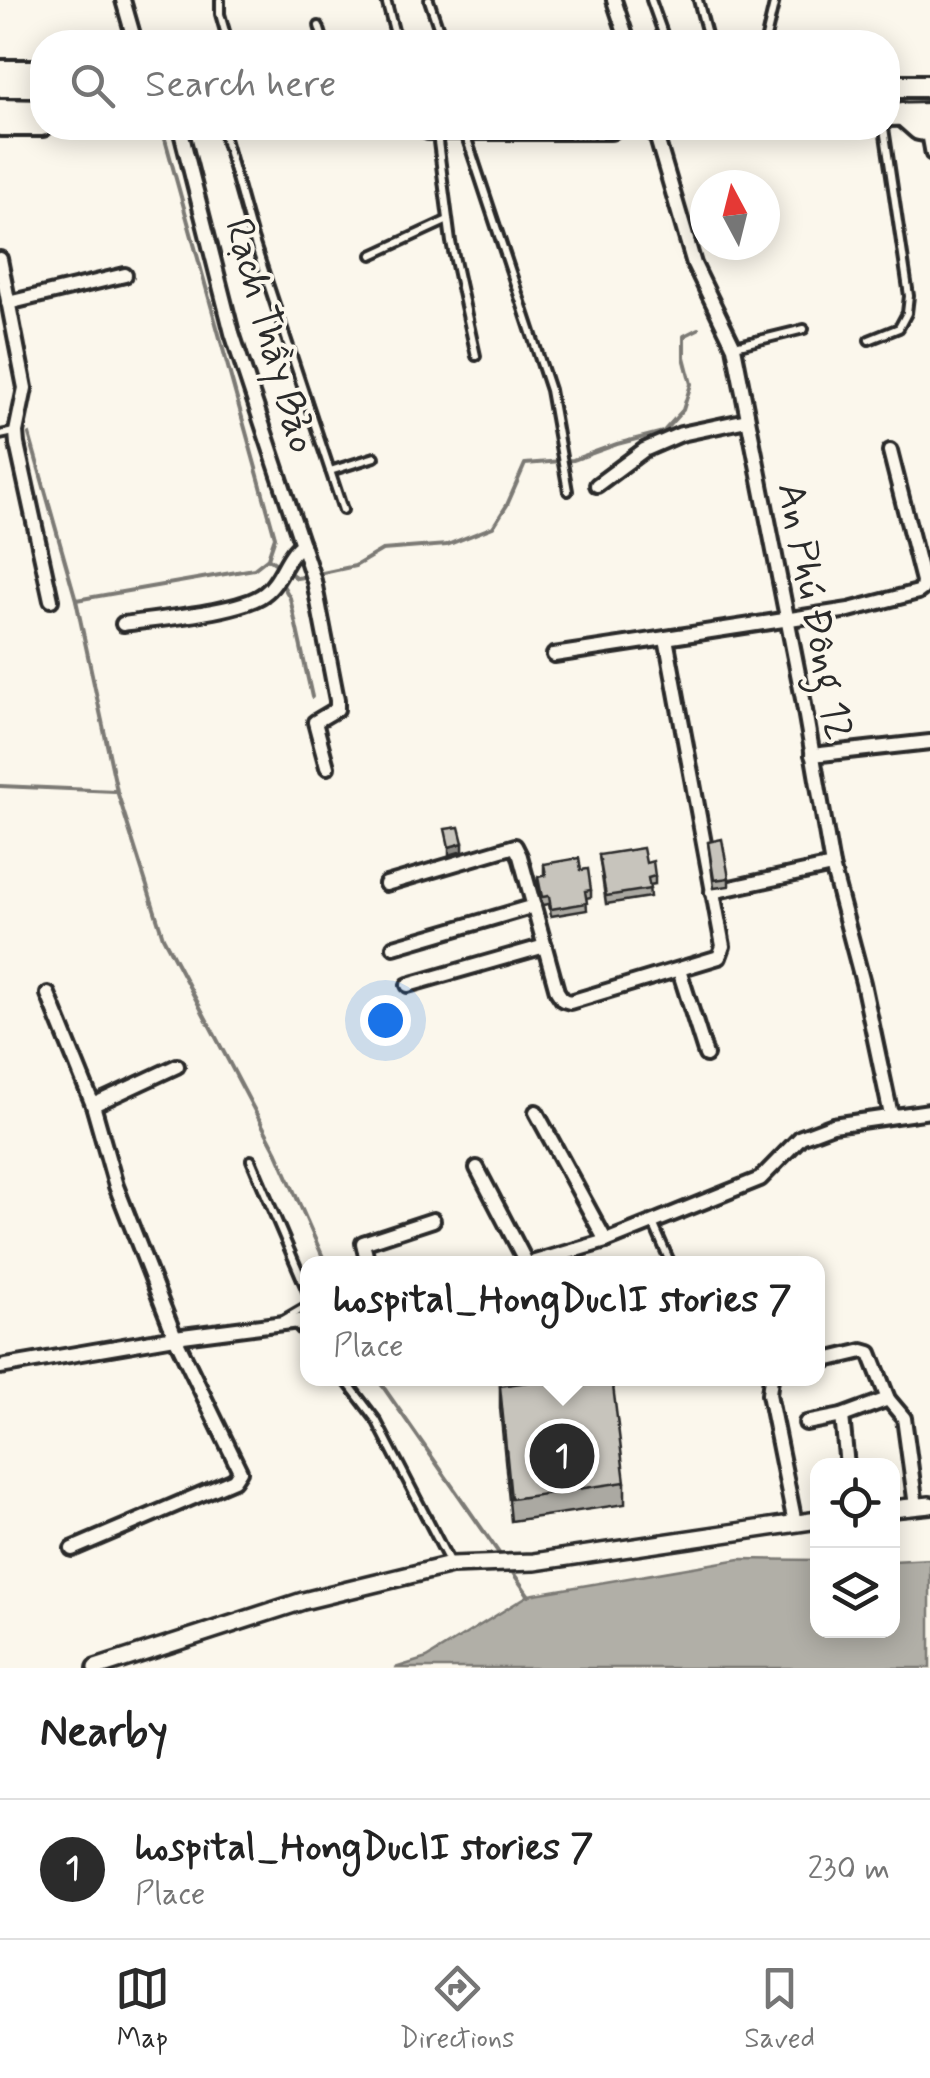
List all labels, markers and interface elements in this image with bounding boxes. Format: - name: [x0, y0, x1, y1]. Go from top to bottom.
- search box: [30, 30, 900, 140]
- icon: search: [65, 58, 120, 113]
- text: Search here: [145, 61, 336, 110]
- north arrow: [690, 170, 780, 260]
- street label: Rạch Thầy Bảo: [211, 212, 327, 459]
- street label: An Phú Đông 12: [760, 478, 865, 746]
- your location: [360, 995, 411, 1046]
- popup: [300, 1256, 825, 1386]
- text: hospital_HongDucII stories 7: [333, 1276, 792, 1325]
- text: Place: [333, 1325, 404, 1367]
- pin: 1: [530, 1418, 594, 1494]
- map controls: [810, 1458, 900, 1638]
- button: locate: [810, 1458, 900, 1548]
- button: layers: [810, 1548, 900, 1638]
- text: Nearby: [40, 1706, 168, 1761]
- text: hospital_HongDucII stories 7: [135, 1824, 593, 1873]
- text: 1: [65, 1848, 80, 1890]
- text: 230 m: [807, 1848, 890, 1890]
- text: Place: [135, 1873, 205, 1915]
- tab: Map: [115, 1961, 170, 2058]
- tab: Directions: [400, 1961, 515, 2058]
- tab: Saved: [744, 1961, 815, 2058]

